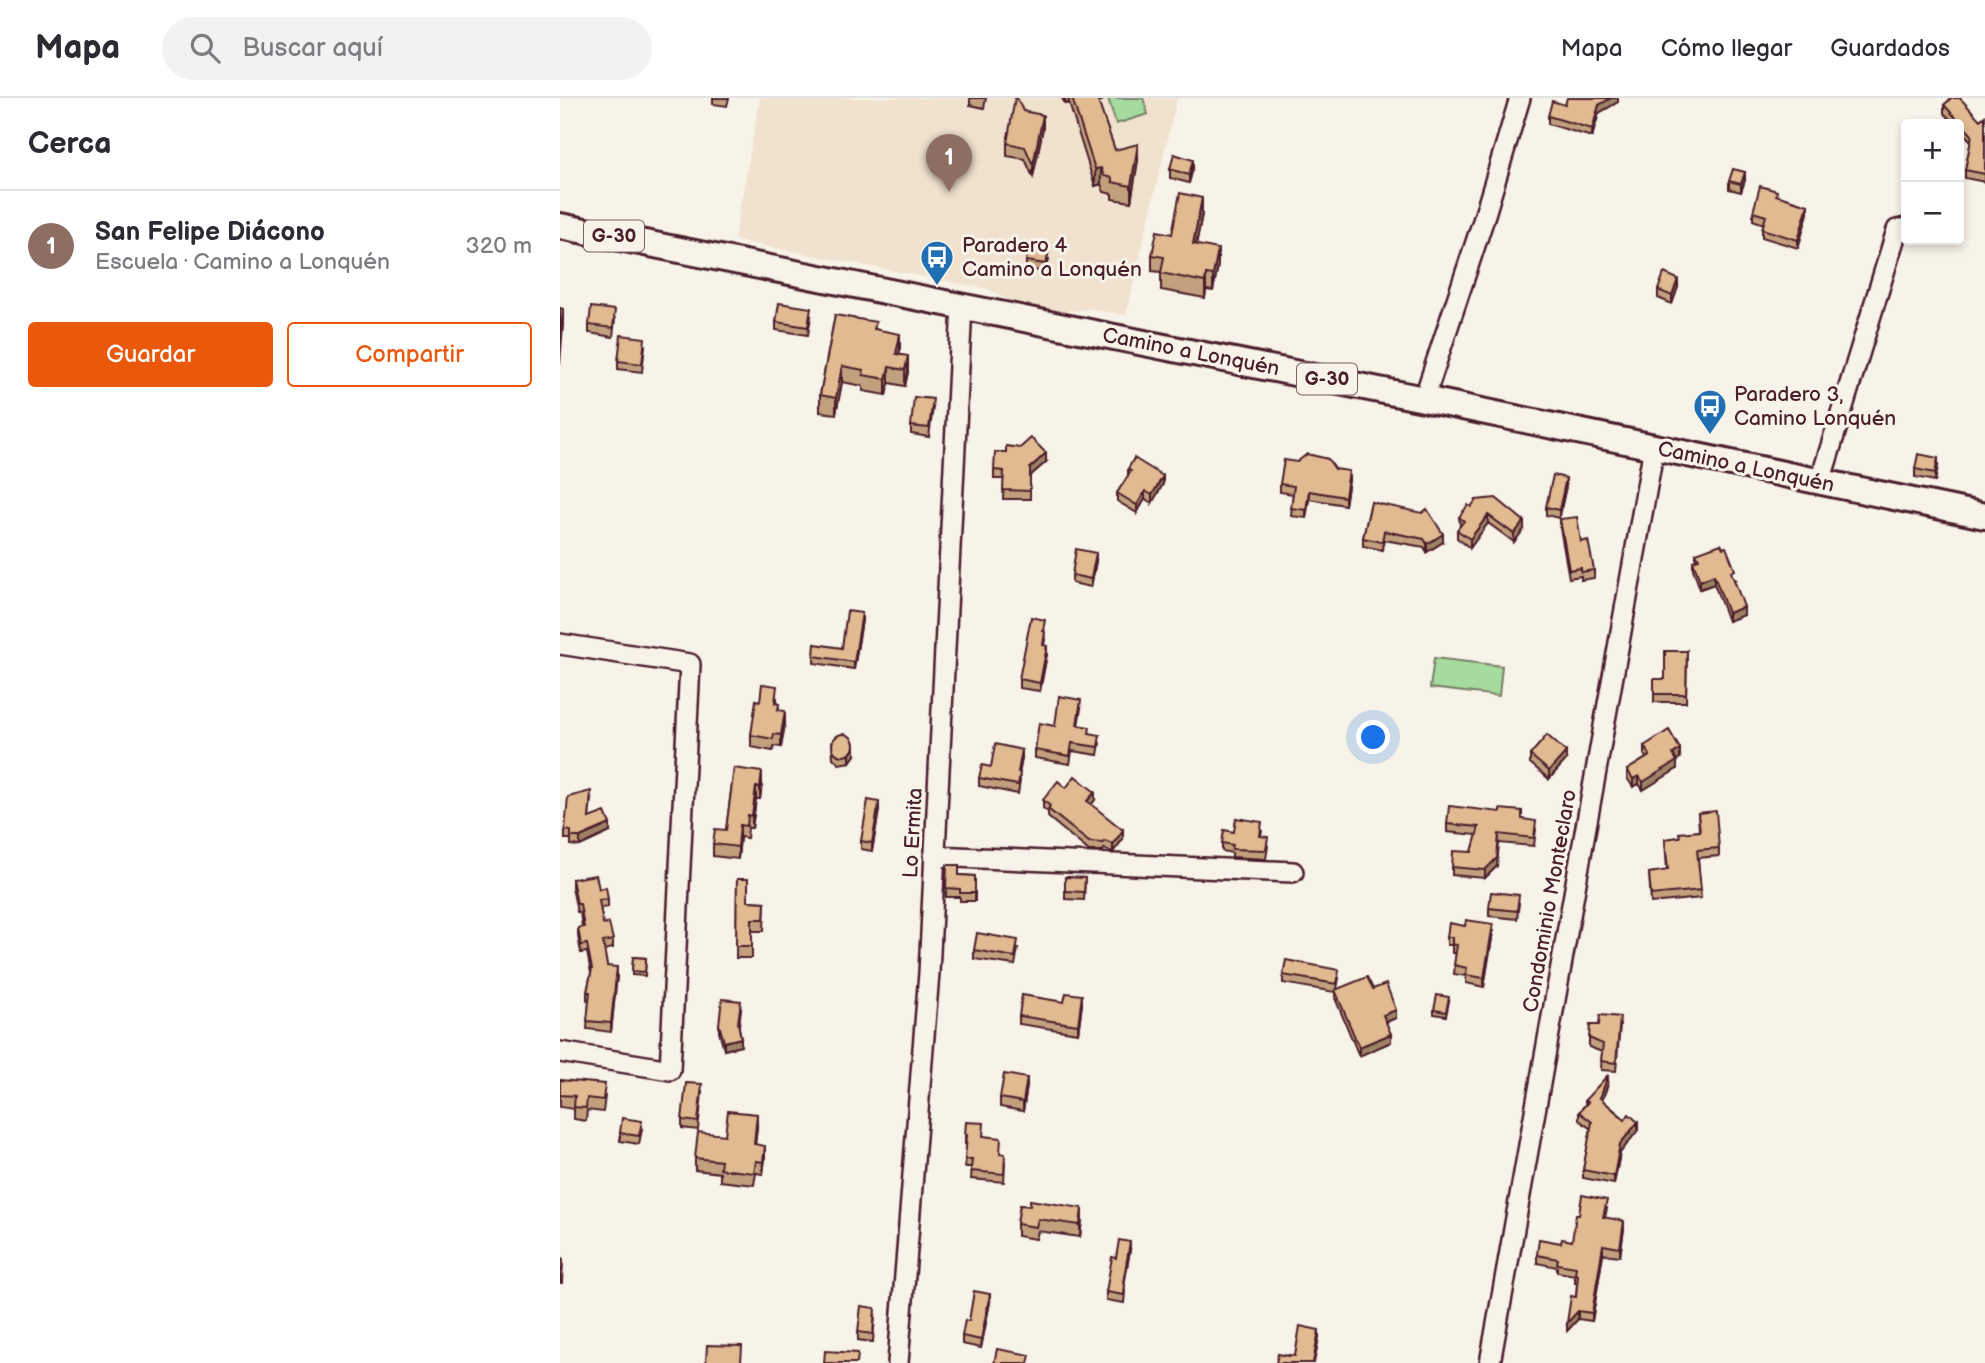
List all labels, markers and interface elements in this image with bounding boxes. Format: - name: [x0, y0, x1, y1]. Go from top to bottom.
- search box: [162, 17, 652, 80]
- text: Mapa: [35, 28, 120, 68]
- icon: search: [186, 29, 224, 67]
- text: Buscar aquí: [242, 33, 383, 64]
- text: Mapa: [1561, 34, 1623, 63]
- text: Cómo llegar: [1661, 34, 1792, 63]
- text: Guardados: [1830, 34, 1950, 63]
- map controls: [1901, 119, 1964, 245]
- button: +: [1901, 119, 1964, 182]
- text: Cerca: [28, 126, 111, 162]
- pin: 1: [926, 134, 972, 192]
- button: −: [1901, 182, 1964, 245]
- text: San Felipe Diácono: [95, 217, 325, 248]
- road number: G-30: [584, 220, 644, 252]
- text: 1: [46, 232, 56, 260]
- text: 320 m: [466, 232, 532, 260]
- place label: Paradero 4 Camino a Lonquén: [962, 233, 1142, 282]
- bus stop icon: Paradero 4 Camino a Lonquén: [918, 238, 956, 287]
- text: Escuela · Camino a Lonquén: [95, 248, 390, 276]
- button: Guardar: [28, 322, 273, 387]
- button: Compartir: [287, 322, 532, 387]
- street label: Camino a Lonquén: [1100, 323, 1282, 381]
- road number: G-30: [1297, 364, 1357, 394]
- place label: Paradero 3, Camino Lonquén: [1734, 382, 1896, 431]
- bus stop icon: Paradero 3, Camino Lonquén: [1691, 387, 1729, 436]
- street label: Camino a Lonquén: [1655, 436, 1837, 498]
- your location: [1356, 720, 1390, 754]
- street label: Lo Ermita: [898, 787, 928, 879]
- street label: Condominio Monteclaro: [1518, 787, 1582, 1015]

